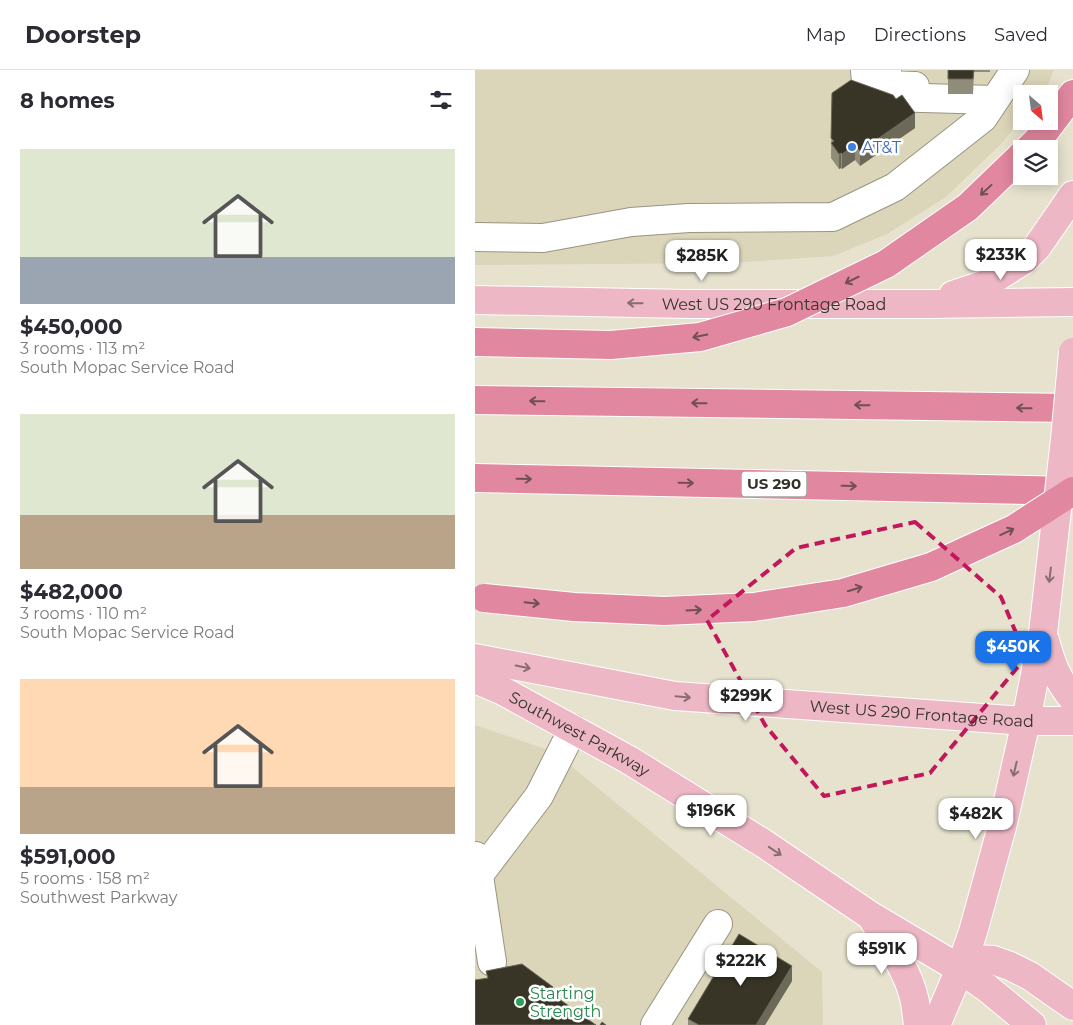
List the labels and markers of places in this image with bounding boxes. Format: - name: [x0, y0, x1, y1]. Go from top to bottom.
- place label: AT&T: [862, 138, 902, 157]
- marker: AT&T: [846, 141, 858, 153]
- pin: $233K: [966, 238, 1036, 281]
- pin: $285K: [667, 240, 737, 282]
- pin: $450K: [978, 630, 1048, 673]
- pin: $299K: [711, 680, 781, 722]
- pin: $196K: [676, 794, 746, 837]
- pin: $482K: [941, 798, 1011, 840]
- pin: $591K: [847, 932, 917, 975]
- pin: $222K: [706, 944, 776, 987]
- place label: Starting Strength: [530, 984, 601, 1021]
- marker: Starting Strength: [514, 996, 526, 1008]

